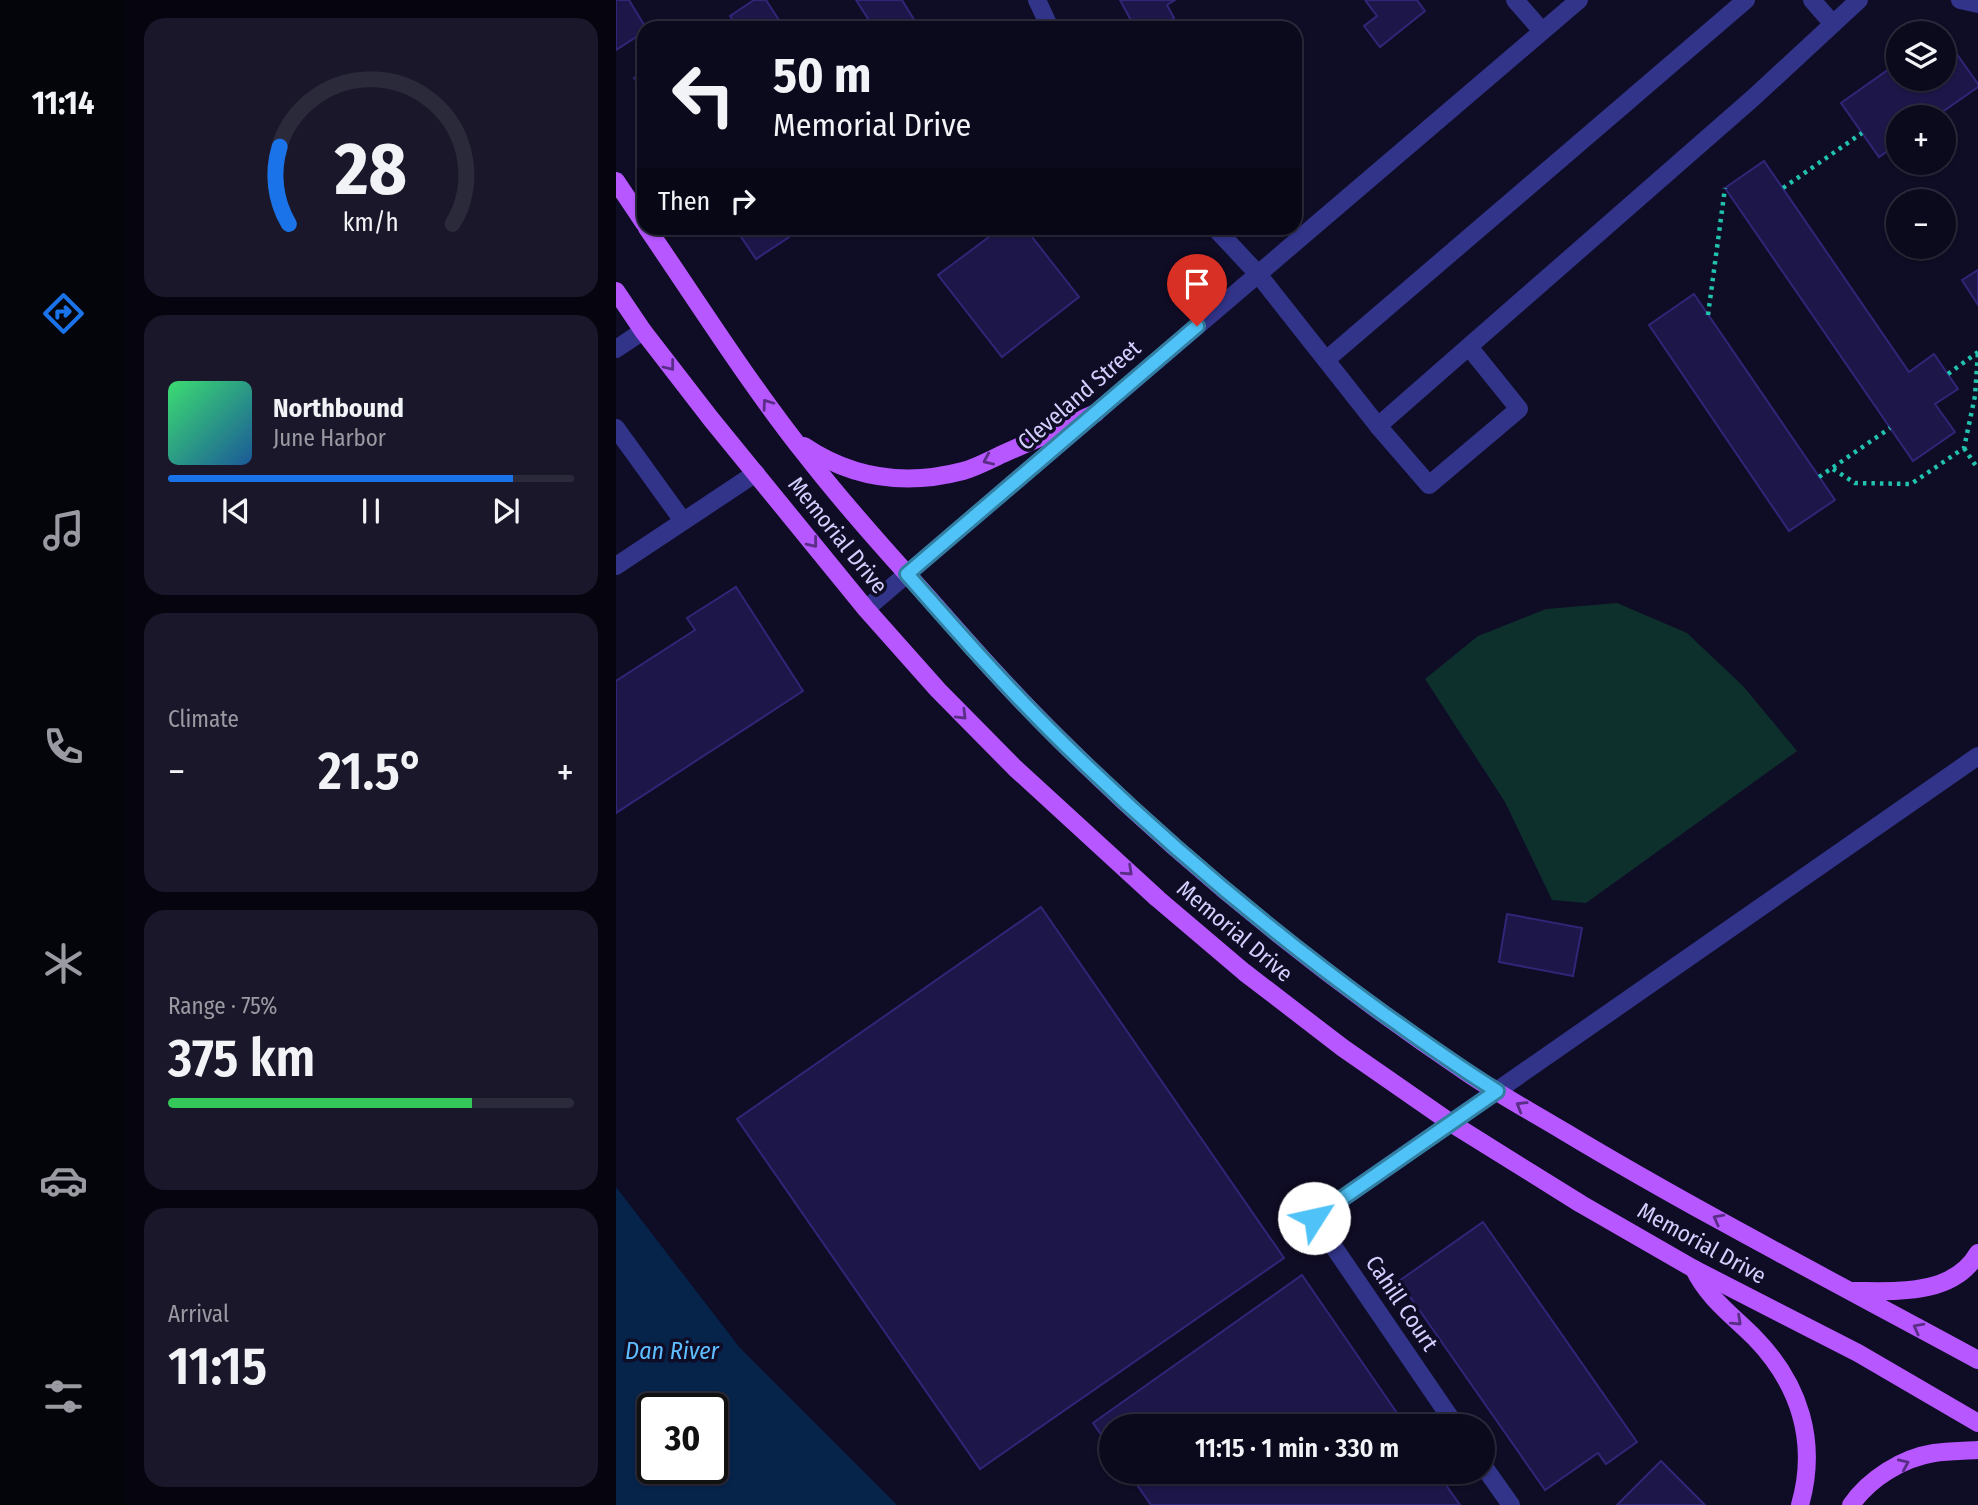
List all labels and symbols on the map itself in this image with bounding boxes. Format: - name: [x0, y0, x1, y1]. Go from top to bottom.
- pin: [1167, 254, 1227, 326]
- street label: Cleveland Street: [1012, 334, 1147, 456]
- one-way arrow: [662, 359, 675, 371]
- one-way arrow: [763, 399, 775, 412]
- one-way arrow: [983, 452, 996, 466]
- street label: Memorial Drive: [782, 471, 894, 599]
- one-way arrow: [805, 535, 817, 548]
- one-way arrow: [954, 707, 967, 720]
- one-way arrow: [1120, 863, 1133, 876]
- street label: Memorial Drive: [1171, 874, 1299, 988]
- one-way arrow: [1515, 1101, 1528, 1114]
- position arrow: [1277, 1181, 1351, 1255]
- street label: Memorial Drive: [1633, 1196, 1771, 1290]
- one-way arrow: [1713, 1214, 1725, 1228]
- street label: Cahill Court: [1360, 1250, 1444, 1356]
- one-way arrow: [1729, 1313, 1742, 1326]
- one-way arrow: [1913, 1323, 1925, 1336]
- water label: Dan River: [625, 1337, 720, 1365]
- speed limit sign: 30: [637, 1393, 728, 1484]
- one-way arrow: [1897, 1458, 1909, 1472]

